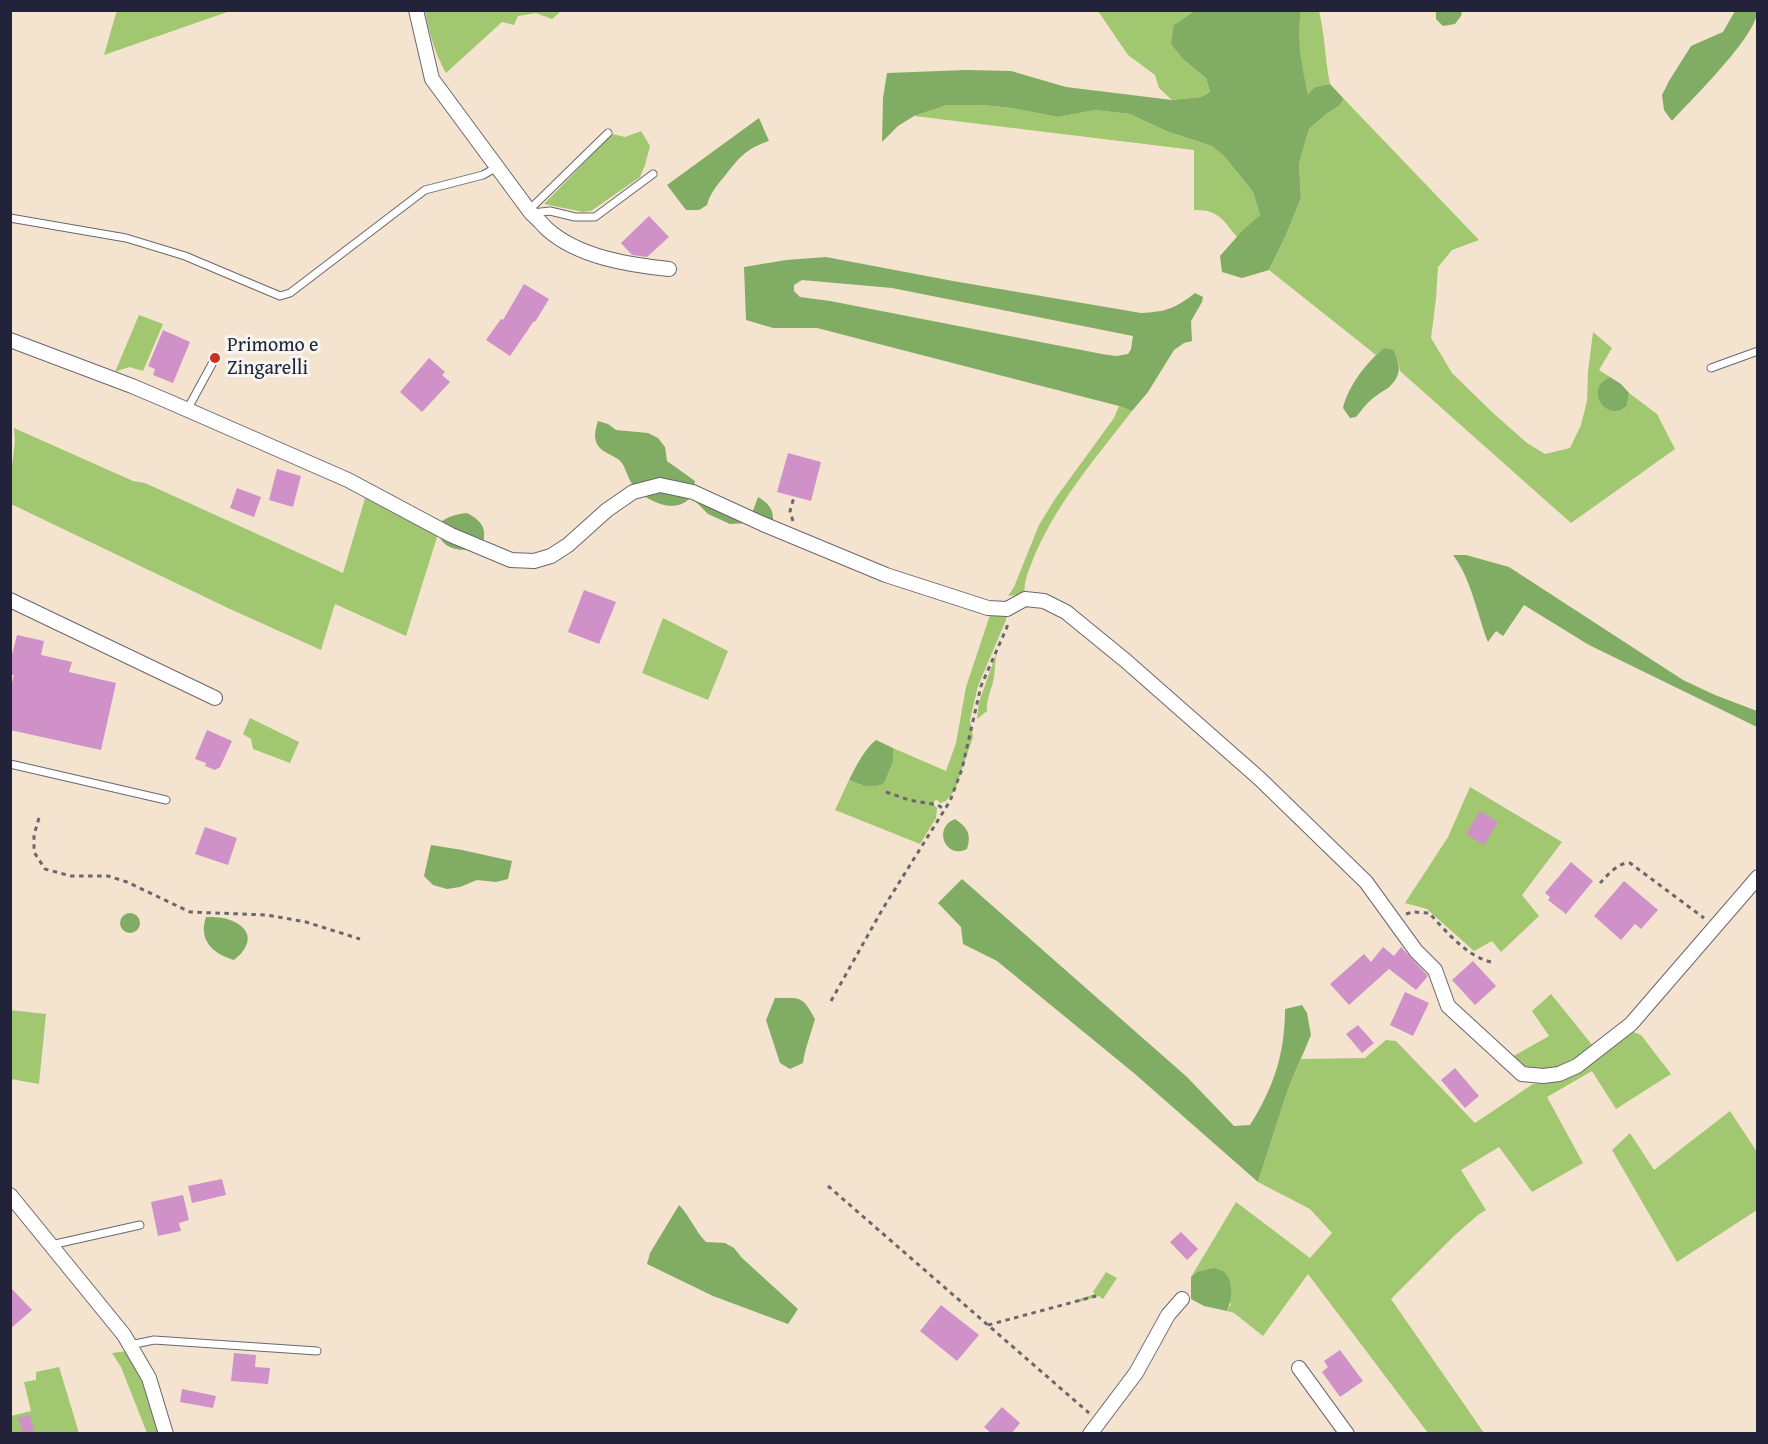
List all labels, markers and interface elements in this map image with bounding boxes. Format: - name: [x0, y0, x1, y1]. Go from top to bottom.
- place label: Primomo e Zingarelli: [227, 334, 318, 381]
- marker: Primomo e Zingarelli: [208, 351, 222, 365]

